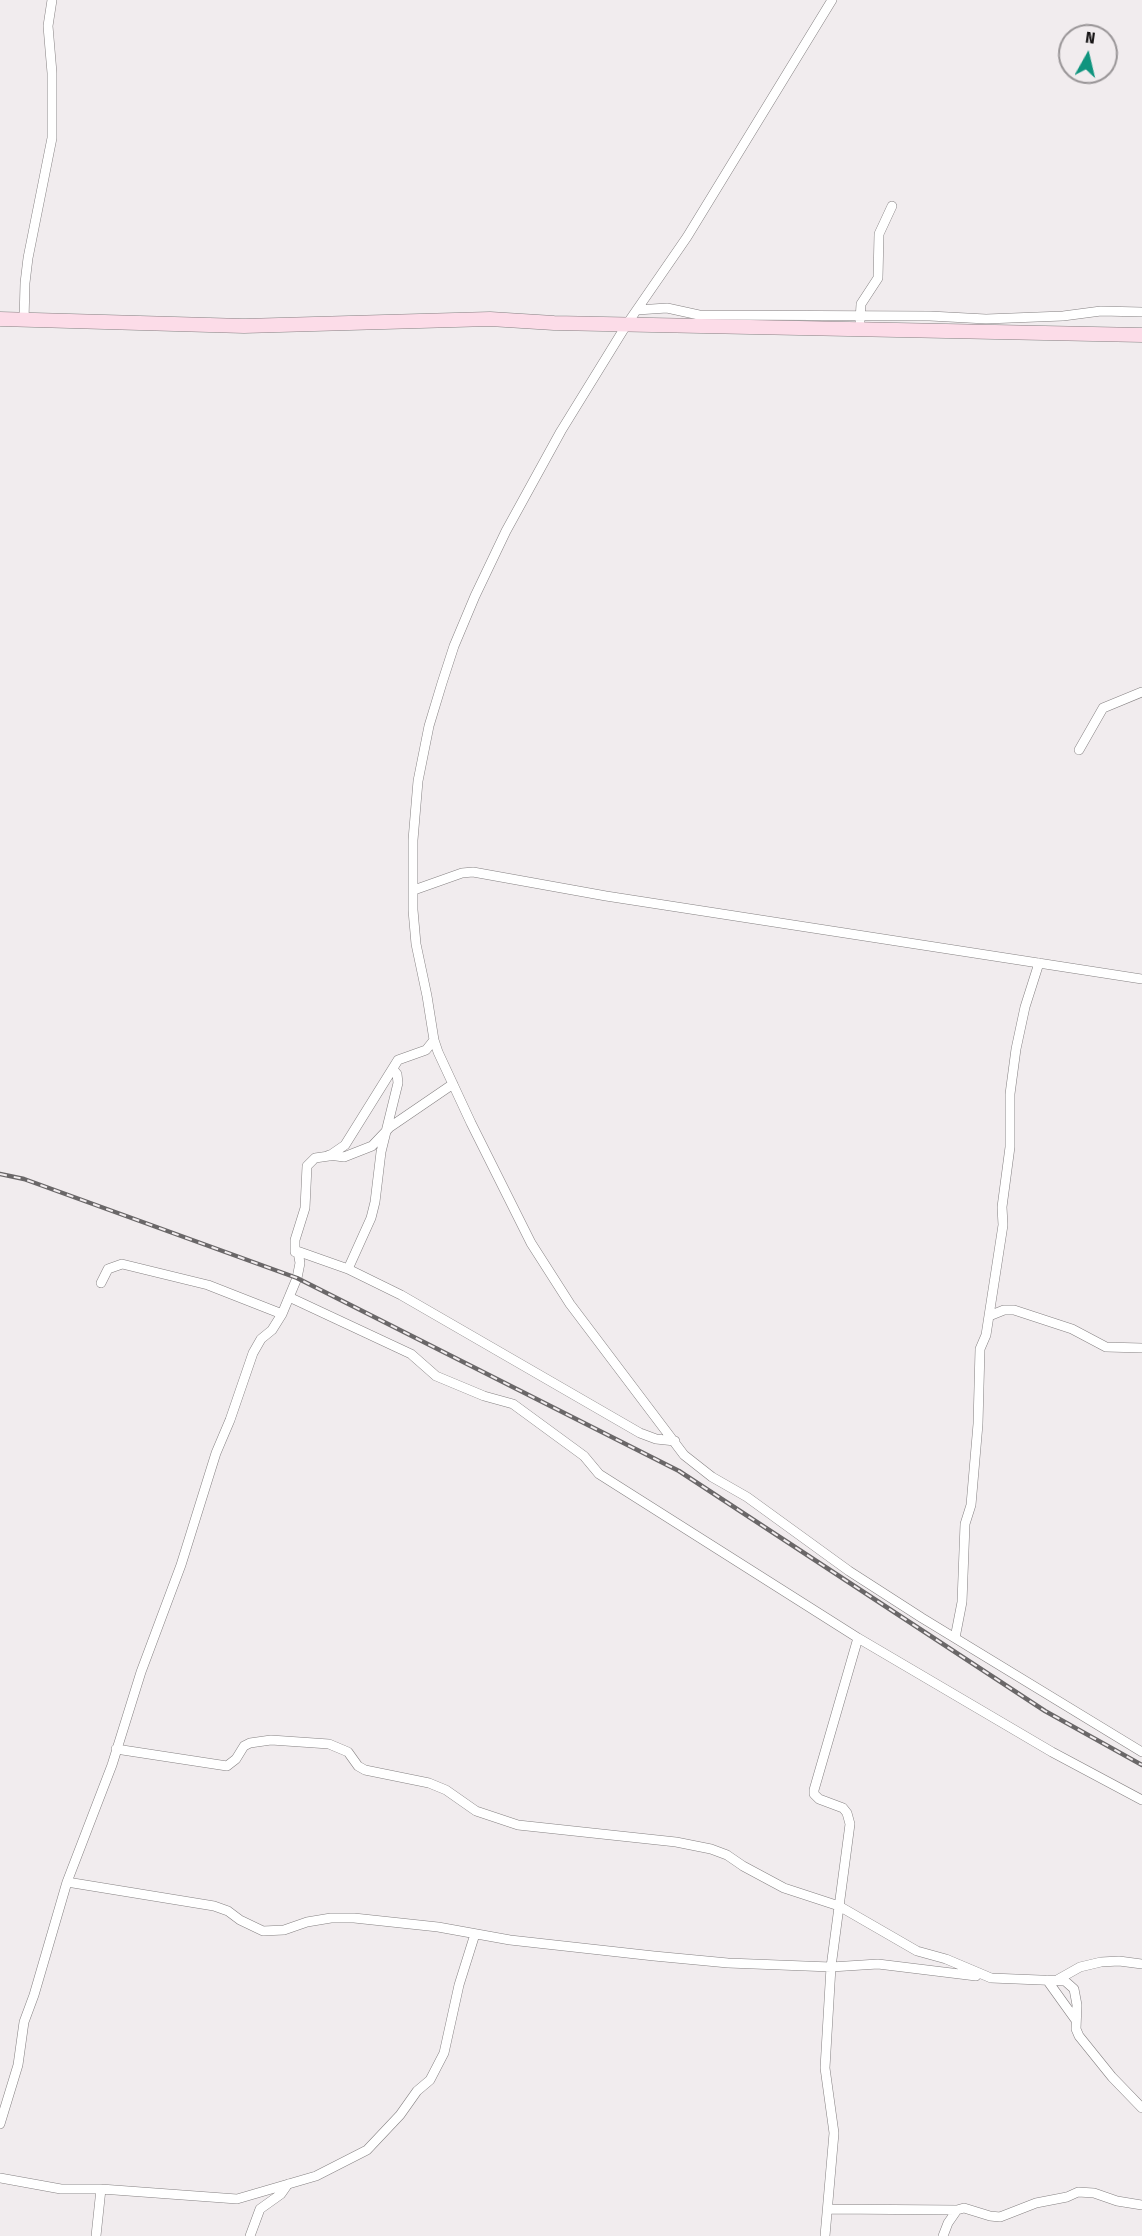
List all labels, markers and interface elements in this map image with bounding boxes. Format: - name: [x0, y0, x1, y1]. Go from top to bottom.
- north arrow: [1058, 24, 1118, 84]
- text: N: [1084, 28, 1096, 48]

